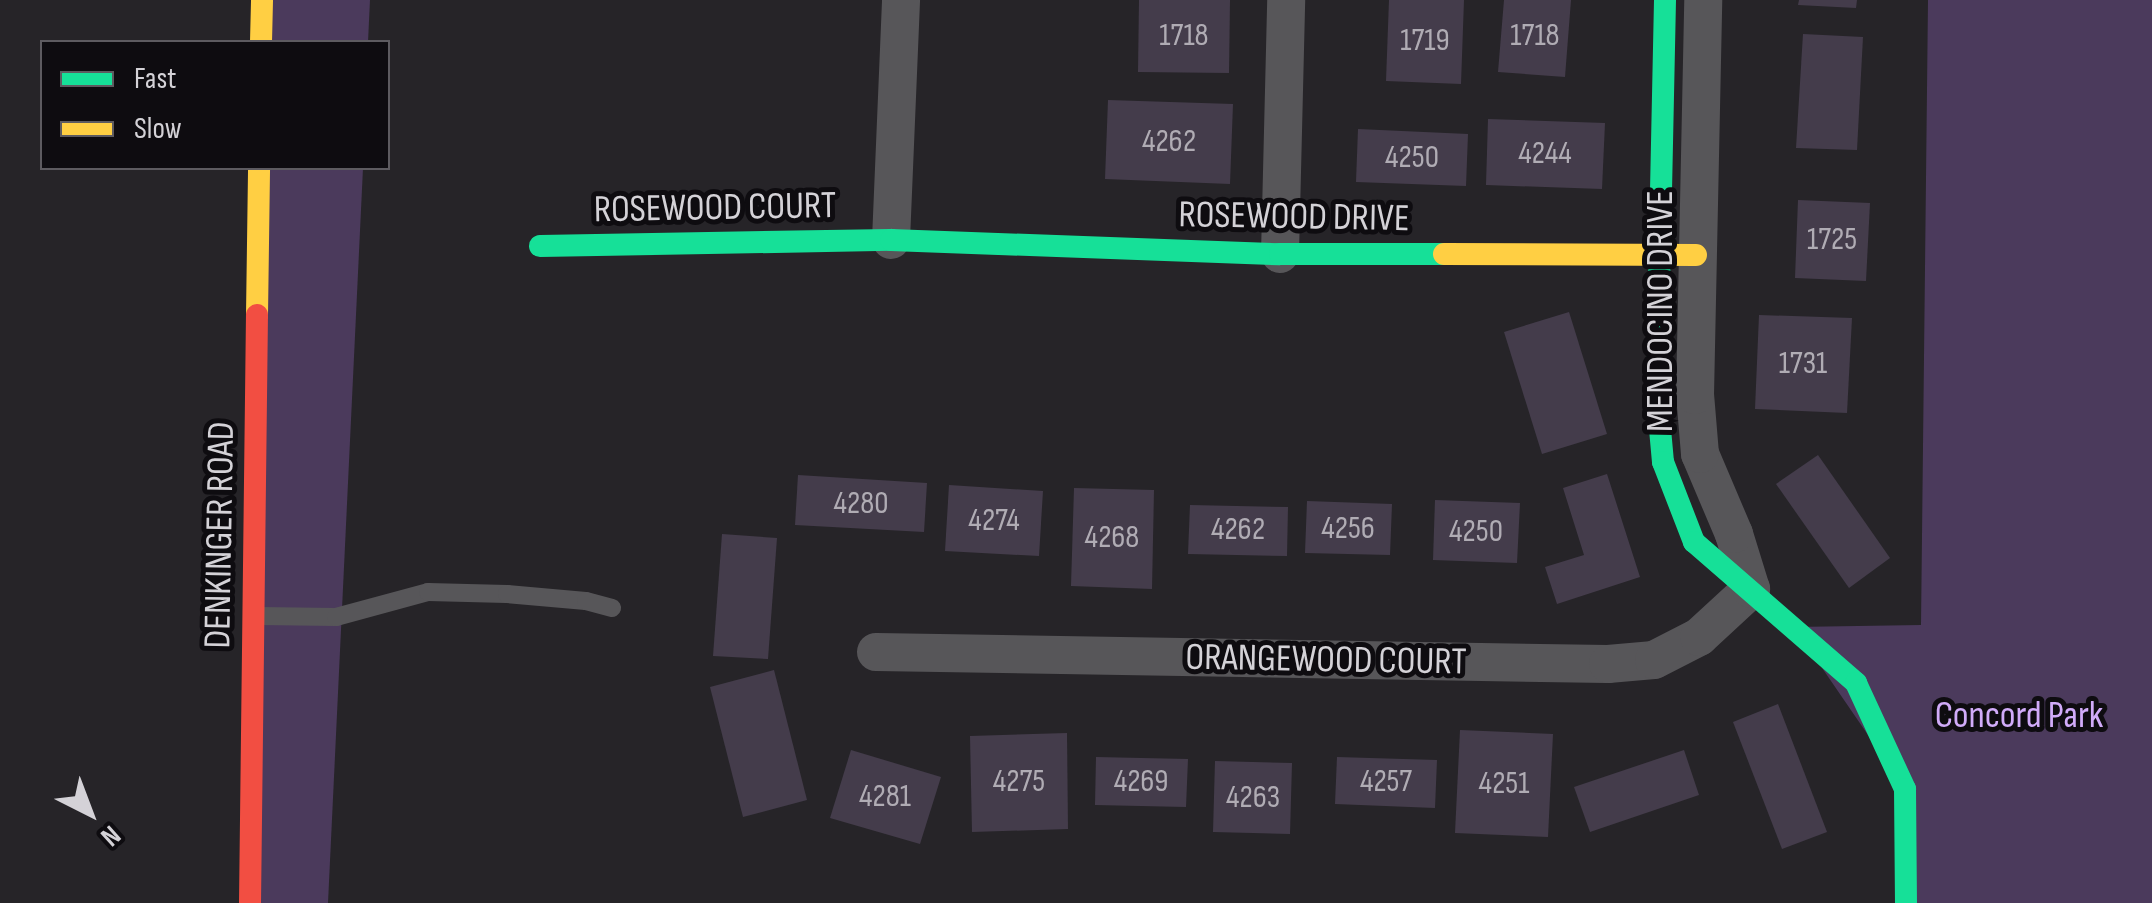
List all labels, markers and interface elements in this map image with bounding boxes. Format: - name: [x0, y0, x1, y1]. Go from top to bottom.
- house number: 1718: [1159, 17, 1209, 55]
- house number: 1718: [1510, 17, 1560, 55]
- house number: 1719: [1400, 22, 1450, 60]
- legend: [40, 40, 390, 170]
- text: Fast: [134, 61, 176, 97]
- text: Slow: [134, 111, 182, 147]
- house number: 4262: [1142, 123, 1196, 161]
- house number: 4244: [1518, 135, 1572, 173]
- house number: 4250: [1385, 139, 1439, 177]
- street label: ROSEWOOD COURT: [593, 183, 837, 233]
- street label: MENDOCINO DRIVE: [1638, 190, 1684, 432]
- street label: ROSEWOOD DRIVE: [1178, 192, 1410, 242]
- house number: 1725: [1807, 221, 1857, 259]
- house number: 1731: [1779, 345, 1827, 383]
- street label: DENKINGER ROAD: [195, 421, 245, 649]
- house number: 4280: [833, 485, 889, 523]
- house number: 4274: [968, 502, 1020, 540]
- house number: 4256: [1321, 510, 1375, 548]
- house number: 4262: [1211, 511, 1265, 549]
- house number: 4250: [1449, 513, 1503, 551]
- house number: 4268: [1085, 519, 1139, 557]
- street label: ORANGEWOOD COURT: [1185, 635, 1467, 685]
- park label: Concord Park: [1935, 693, 2103, 739]
- north arrow: [40, 763, 140, 863]
- house number: 4275: [993, 763, 1045, 801]
- house number: 4269: [1114, 763, 1168, 801]
- house number: 4257: [1360, 763, 1412, 801]
- house number: 4251: [1479, 765, 1529, 803]
- house number: 4281: [859, 778, 911, 816]
- house number: 4263: [1226, 779, 1280, 817]
- text: N: [94, 818, 127, 853]

